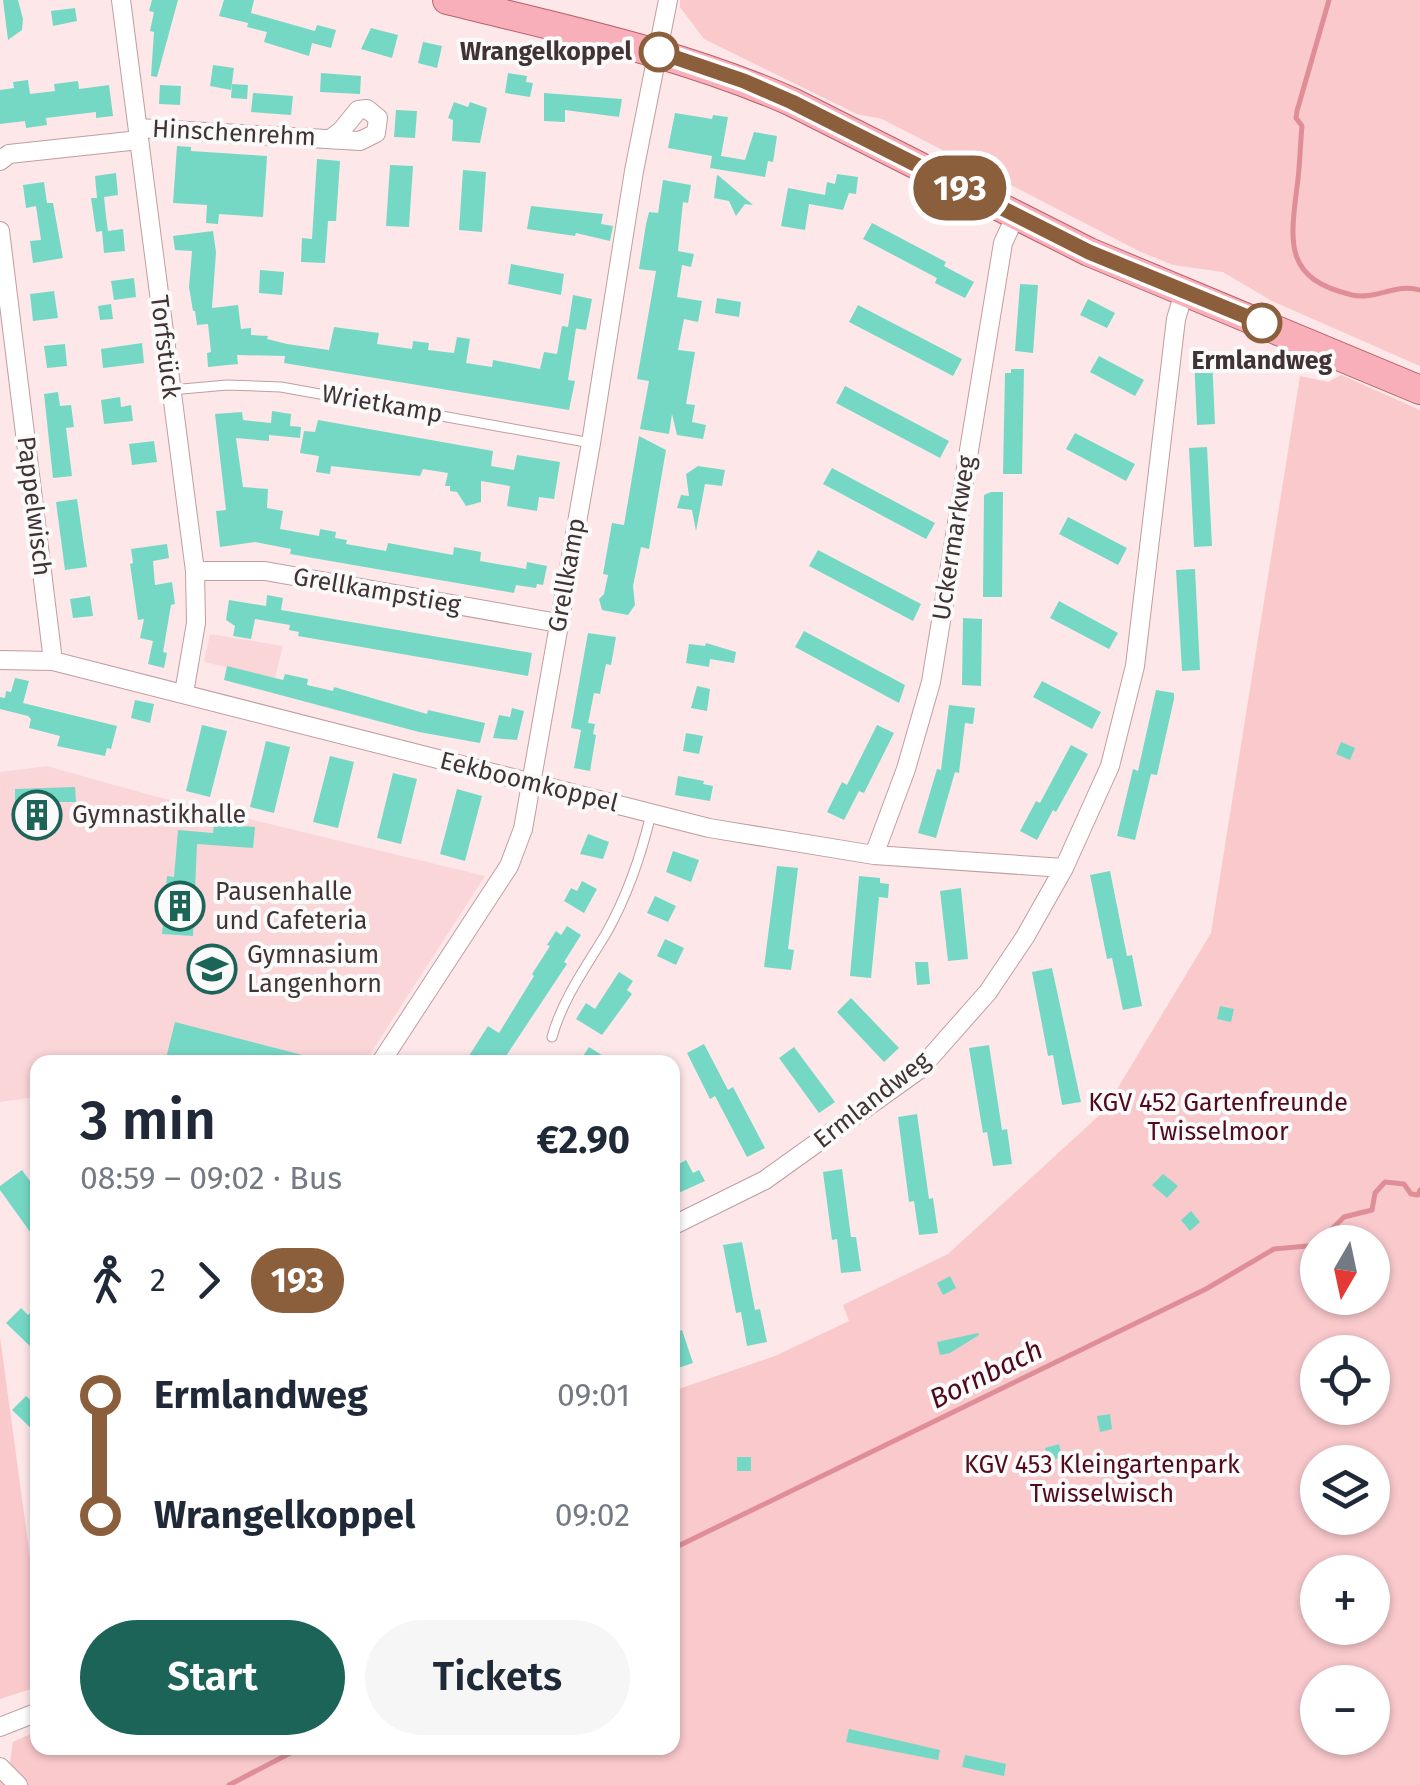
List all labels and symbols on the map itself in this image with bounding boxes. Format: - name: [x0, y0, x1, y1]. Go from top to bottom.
- marker: Wrangelkoppel: [640, 33, 678, 71]
- place label: Wrangelkoppel: [460, 37, 633, 67]
- street label: Hinschenrehm: [151, 114, 317, 152]
- line badge: 193: [902, 156, 1018, 220]
- street label: Torfstück: [144, 294, 186, 401]
- marker: Ermlandweg: [1243, 304, 1281, 342]
- place label: Ermlandweg: [1192, 346, 1333, 376]
- street label: Wrietkamp: [319, 379, 445, 429]
- street label: Pappelwisch: [11, 434, 57, 578]
- street label: Uckermarkweg: [926, 453, 982, 623]
- street label: Grellkamp: [542, 516, 592, 634]
- street label: Grellkampstieg: [291, 561, 463, 621]
- street label: Eekboomkoppel: [437, 745, 621, 819]
- building icon: Gymnastikhalle: [11, 789, 63, 841]
- place label: Gymnastikhalle: [72, 800, 246, 830]
- place label: Pausenhalle und Cafeteria: [215, 877, 367, 936]
- building icon: Pausenhalle und Cafeteria: [154, 880, 206, 932]
- place label: Gymnasium Langenhorn: [247, 940, 382, 999]
- school or university icon: Gymnasium Langenhorn: [186, 943, 238, 995]
- street label: Ermlandweg: [808, 1045, 936, 1155]
- park label: KGV 452 Gartenfreunde Twisselmoor: [1088, 1088, 1348, 1147]
- north arrow: [1300, 1225, 1390, 1315]
- water label: Bornbach: [924, 1333, 1048, 1415]
- park label: KGV 453 Kleingartenpark Twisselwisch: [964, 1450, 1240, 1509]

